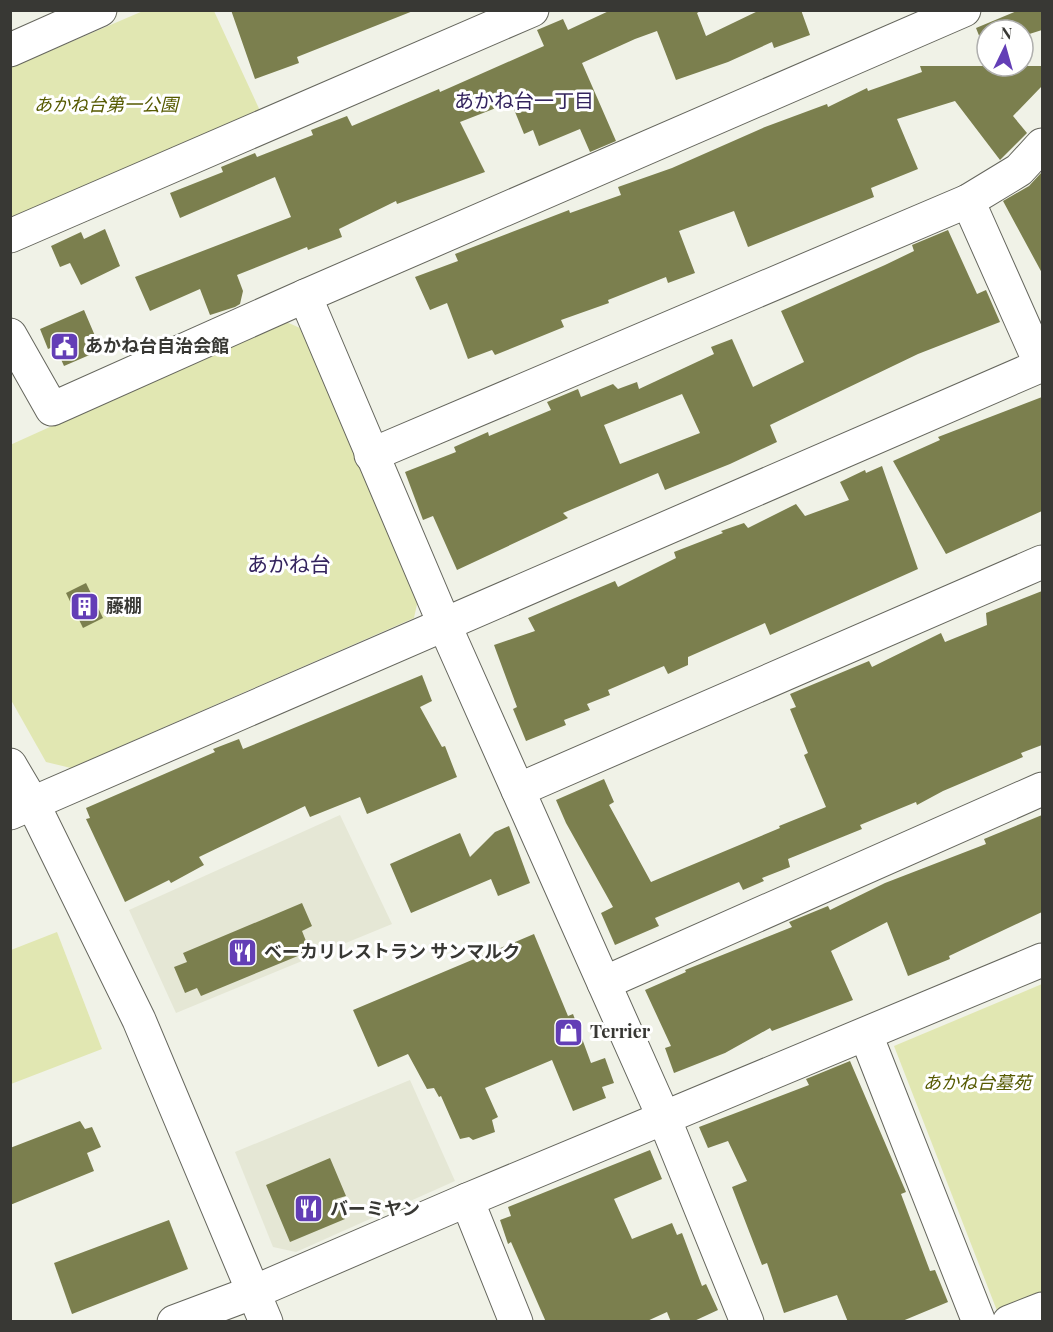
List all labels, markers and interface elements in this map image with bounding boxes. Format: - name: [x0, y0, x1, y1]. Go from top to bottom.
- north arrow: [975, 18, 1035, 78]
- text: N: [1000, 22, 1013, 44]
- district label: あかね台一丁目: [454, 86, 594, 113]
- park label: あかね台第一公園: [34, 92, 181, 116]
- public building icon: あかね台自治会館: [48, 330, 80, 362]
- place label: あかね台自治会館: [85, 333, 229, 357]
- district label: あかね台: [247, 549, 331, 577]
- building icon: 藤棚: [69, 590, 101, 622]
- place label: 藤棚: [106, 593, 142, 617]
- restaurant icon: ベーカリレストラン サンマルク: [227, 936, 259, 968]
- place label: ベーカリレストラン サンマルク: [264, 939, 520, 963]
- shop icon: Terrier: [553, 1016, 585, 1048]
- place label: Terrier: [590, 1019, 651, 1043]
- park label: あかね台墓苑: [923, 1070, 1034, 1094]
- restaurant icon: バーミヤン: [293, 1193, 325, 1225]
- place label: バーミヤン: [330, 1196, 420, 1220]

